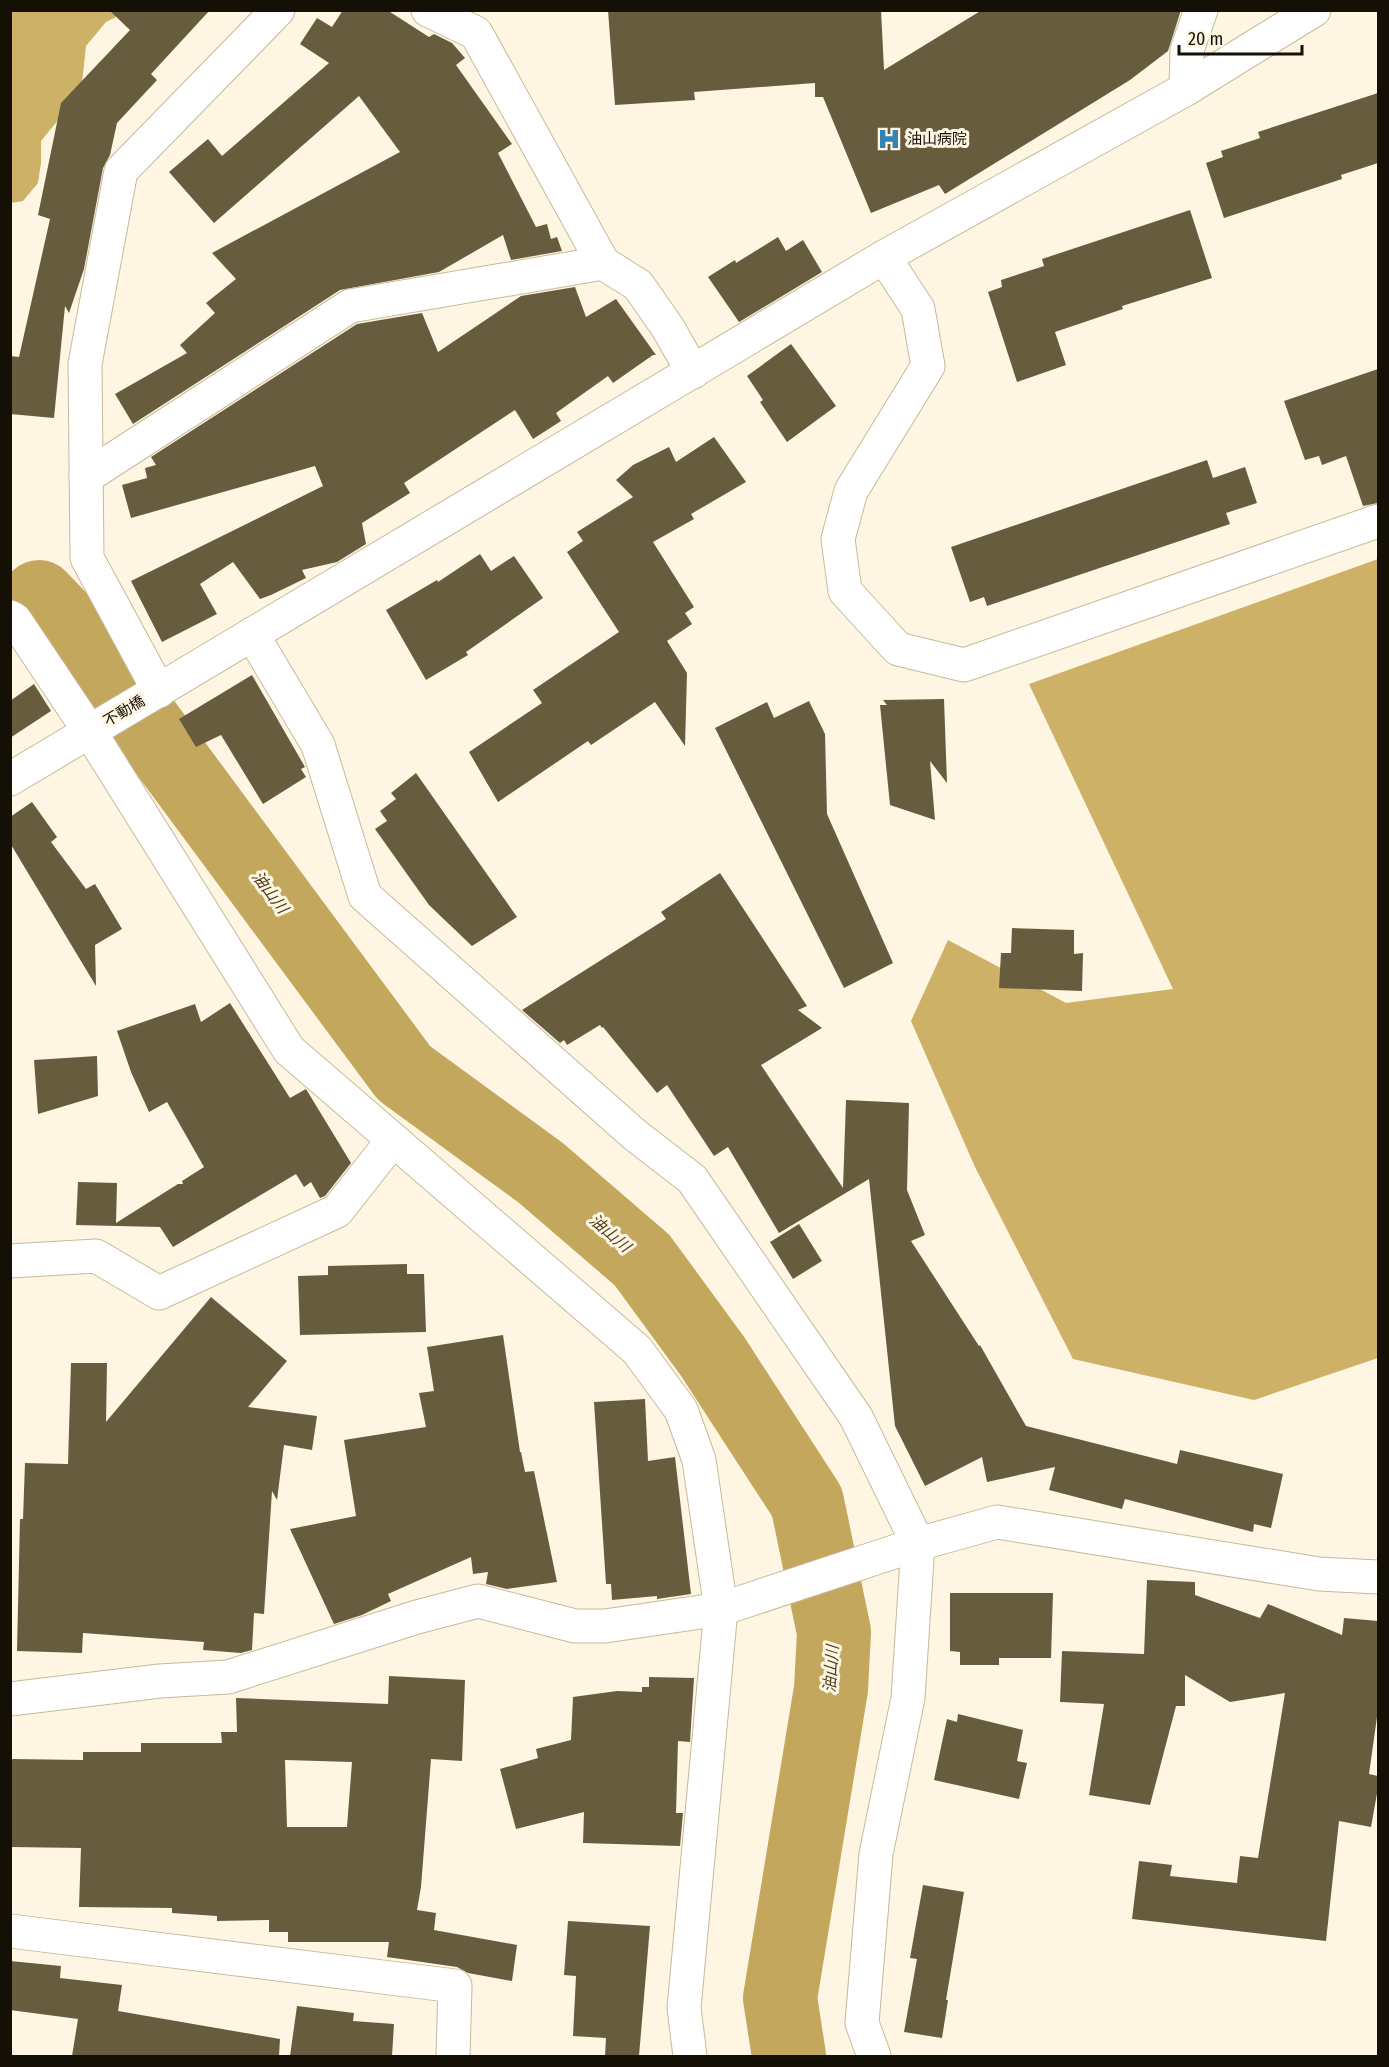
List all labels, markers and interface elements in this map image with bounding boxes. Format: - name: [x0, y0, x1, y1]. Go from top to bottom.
- scale bar: [1179, 18, 1302, 56]
- text: 20 m: [1188, 28, 1223, 50]
- hospital icon: 油山病院: [876, 126, 902, 152]
- place label: 油山病院: [907, 130, 967, 148]
- street label: 不動橋: [100, 692, 148, 730]
- water label: 油山川: [248, 867, 293, 918]
- water label: 油山川: [586, 1210, 636, 1257]
- water label: 油山川: [820, 1642, 842, 1694]

